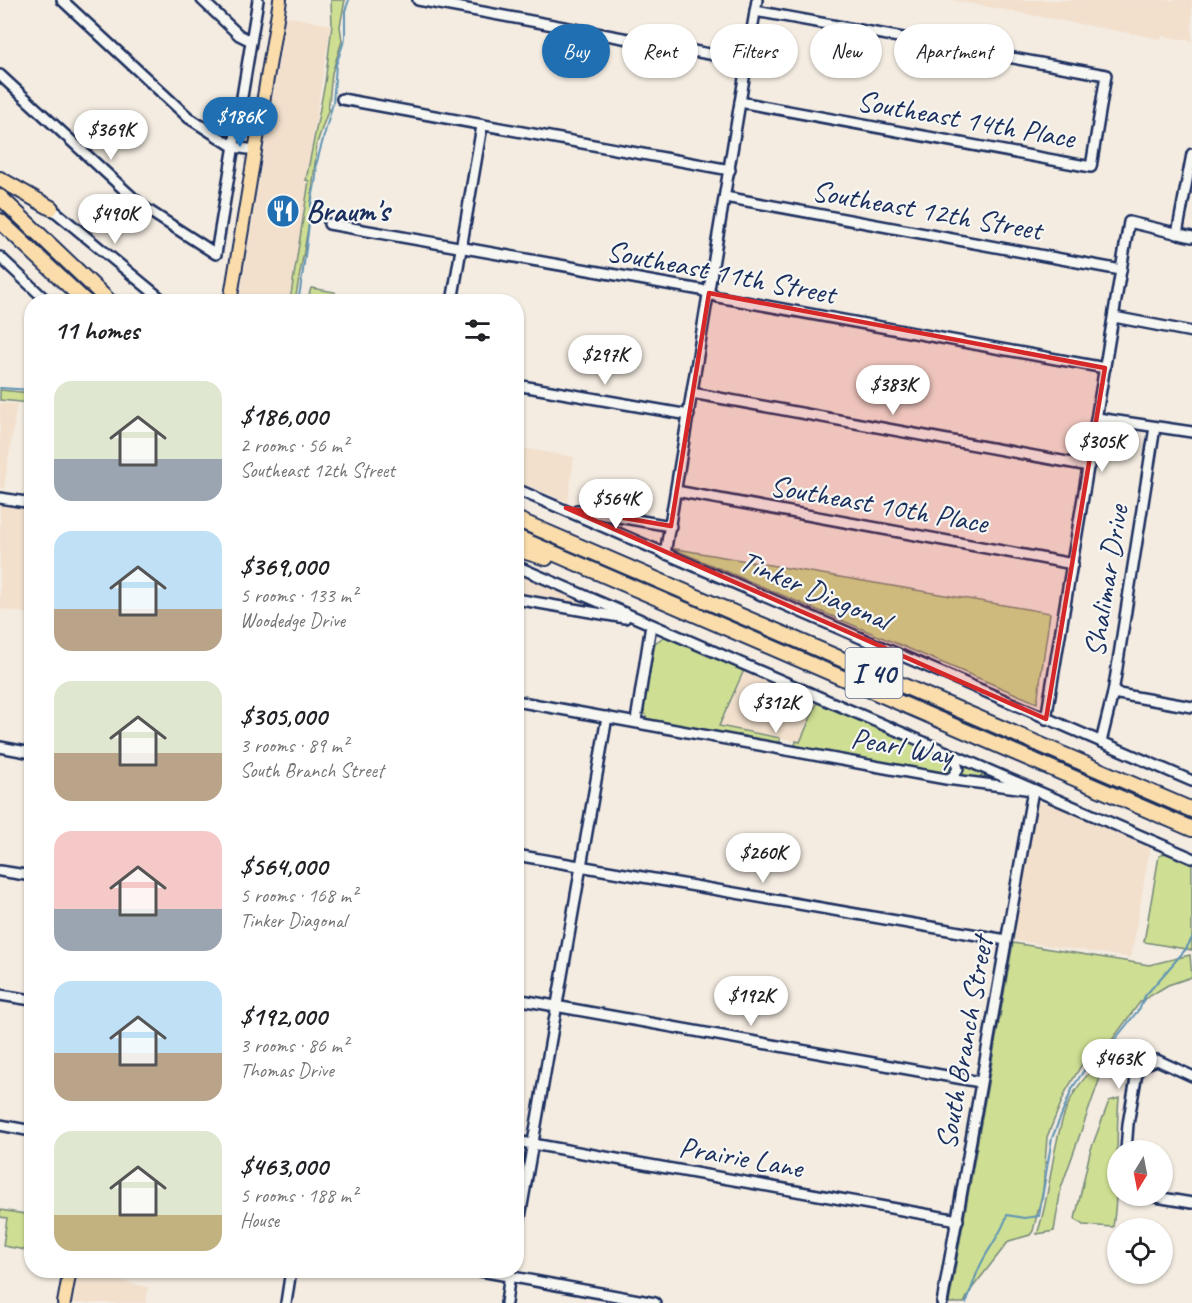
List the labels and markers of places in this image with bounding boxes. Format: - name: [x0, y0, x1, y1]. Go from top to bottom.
- pin: $186K: [198, 97, 282, 148]
- pin: $369K: [69, 110, 153, 161]
- place label: Braum's: [306, 192, 393, 230]
- restaurant icon: Braum's: [265, 193, 301, 229]
- pin: $490K: [73, 194, 157, 245]
- pin: $297K: [563, 335, 647, 386]
- pin: $383K: [851, 365, 935, 416]
- pin: $305K: [1060, 422, 1144, 473]
- pin: $564K: [574, 479, 658, 530]
- pin: $312K: [734, 683, 818, 734]
- pin: $260K: [721, 833, 805, 884]
- pin: $192K: [709, 976, 793, 1027]
- pin: $463K: [1077, 1039, 1161, 1090]

